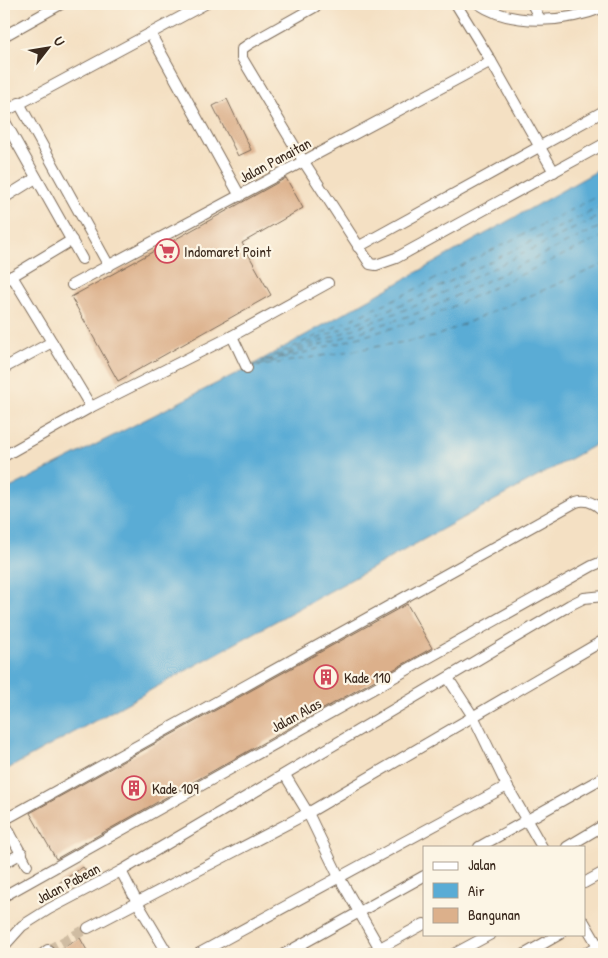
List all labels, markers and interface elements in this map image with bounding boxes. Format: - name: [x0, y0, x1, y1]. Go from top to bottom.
- north arrow: [22, 22, 72, 72]
- text: U: [49, 33, 70, 49]
- street label: Jalan Panaitan: [235, 132, 315, 188]
- supermarket icon: Indomaret Point: [154, 238, 180, 264]
- place label: Indomaret Point: [184, 241, 272, 262]
- building icon: Kade 110: [313, 664, 339, 690]
- place label: Kade 110: [344, 667, 391, 688]
- street label: Jalan Alas: [267, 692, 325, 737]
- building icon: Kade 109: [121, 775, 147, 801]
- place label: Kade 109: [152, 778, 199, 799]
- legend: [423, 846, 586, 936]
- text: Jalan: [468, 854, 496, 875]
- street label: Jalan Pabean: [32, 857, 104, 909]
- text: Air: [468, 880, 485, 901]
- text: Bangunan: [468, 904, 521, 925]

